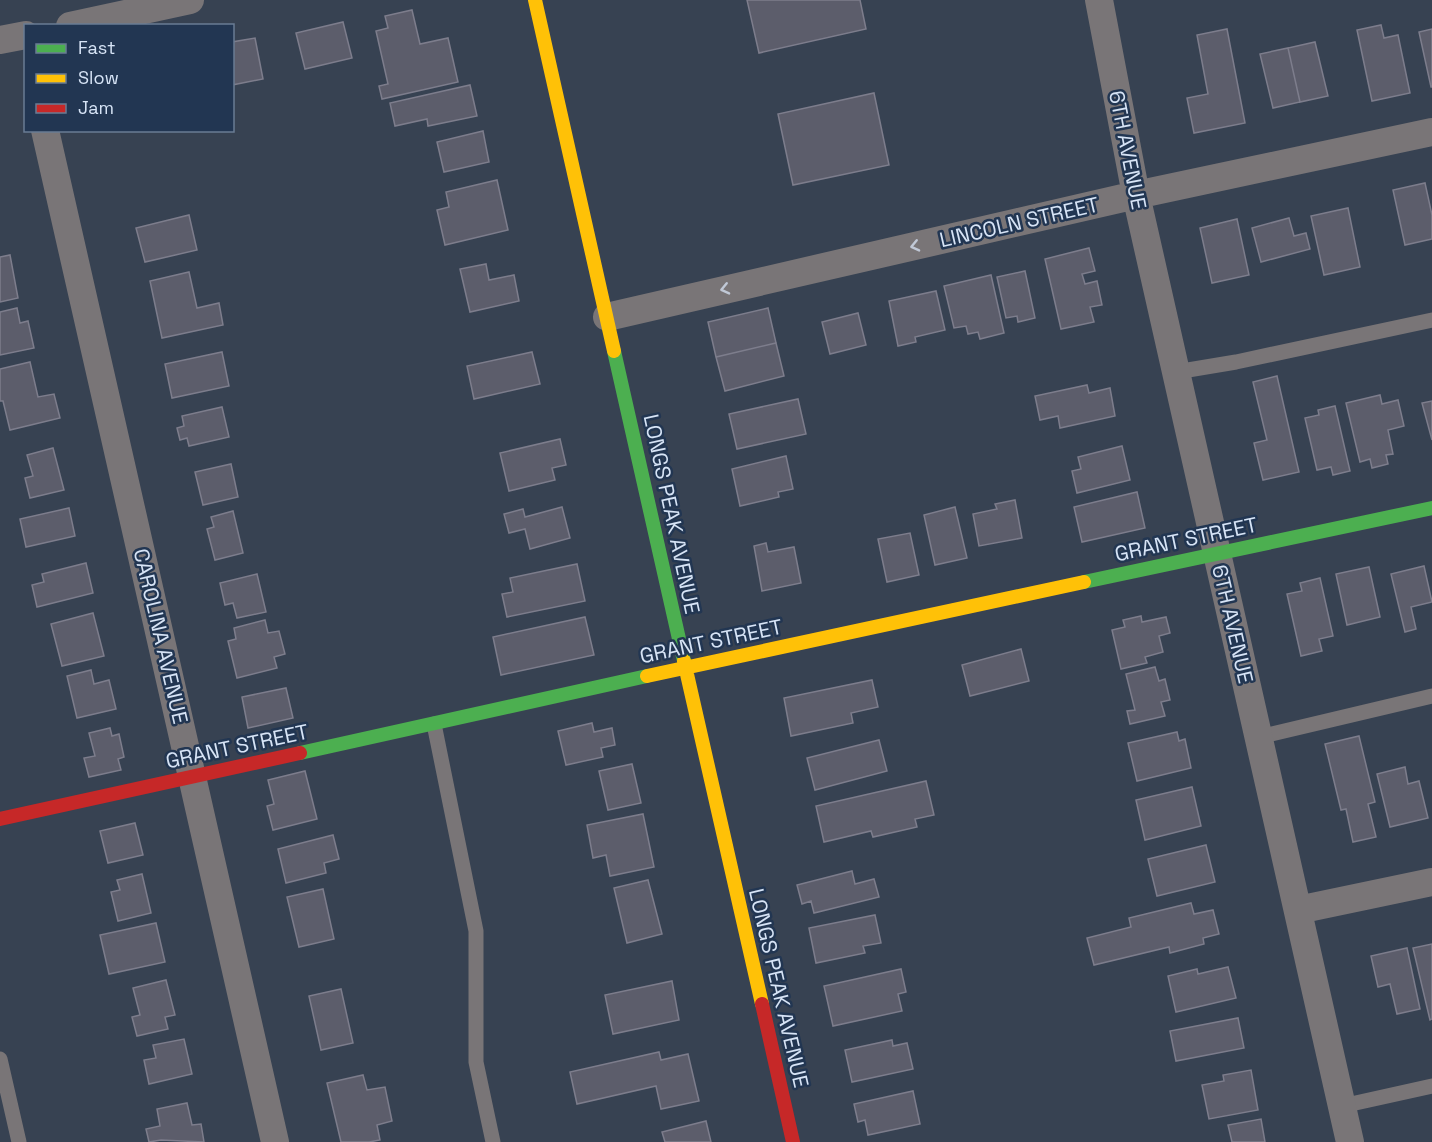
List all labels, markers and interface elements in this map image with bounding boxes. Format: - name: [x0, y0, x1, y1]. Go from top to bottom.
- legend: [24, 24, 234, 132]
- text: Fast: [78, 36, 115, 59]
- text: Slow: [78, 66, 119, 89]
- street label: 6TH AVENUE: [1103, 88, 1153, 212]
- text: Jam: [78, 96, 114, 119]
- street label: LINCOLN STREET: [937, 191, 1101, 253]
- one-way arrow: [911, 238, 921, 251]
- one-way arrow: [721, 282, 731, 295]
- street label: LONGS PEAK AVENUE: [638, 412, 706, 616]
- street label: GRANT STREET: [1112, 511, 1260, 567]
- street label: CAROLINA AVENUE: [128, 546, 194, 726]
- street label: 6TH AVENUE: [1206, 562, 1260, 686]
- street label: GRANT STREET: [637, 613, 785, 669]
- street label: GRANT STREET: [163, 718, 311, 774]
- street label: LONGS PEAK AVENUE: [743, 886, 815, 1090]

